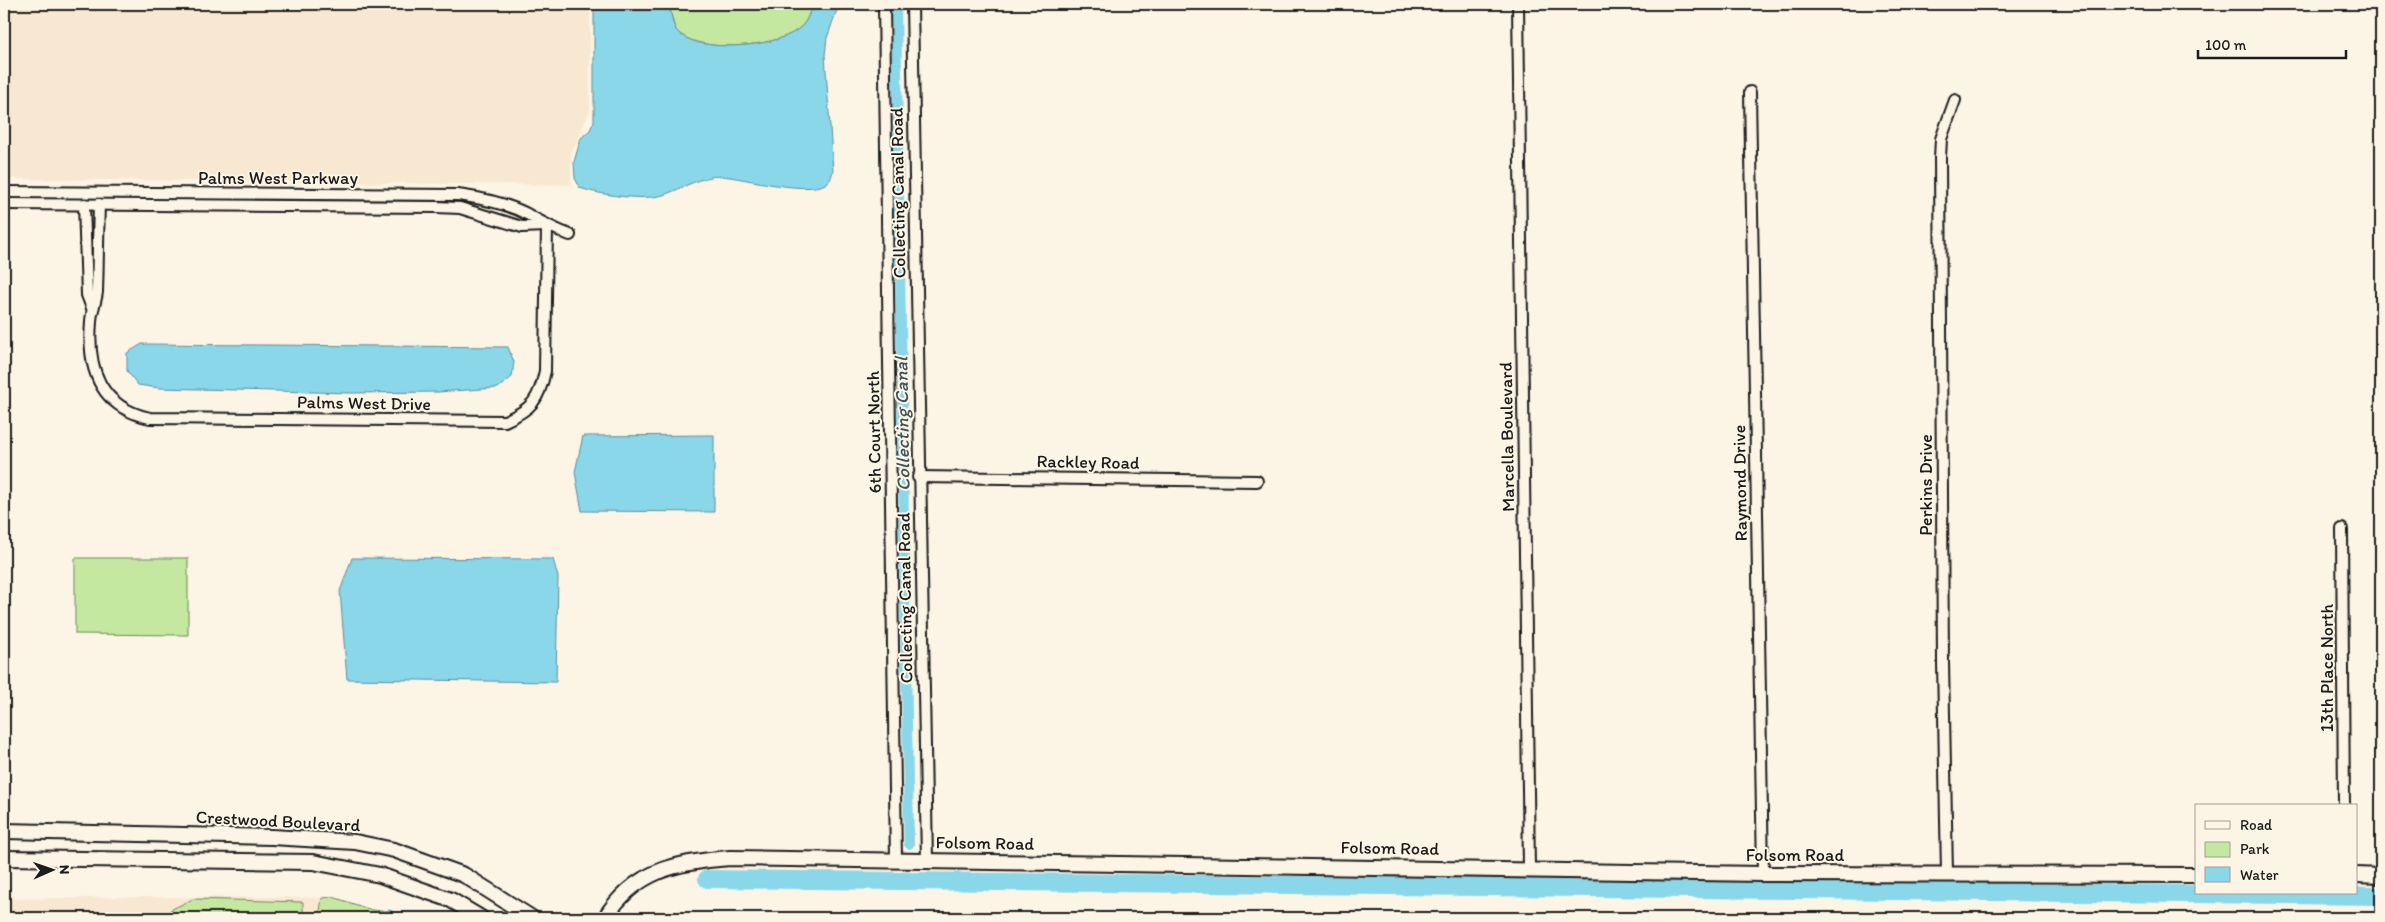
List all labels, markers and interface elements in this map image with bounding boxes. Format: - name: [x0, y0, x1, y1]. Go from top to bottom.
- scale bar: [2198, 28, 2345, 60]
- text: 100 m: [2205, 36, 2247, 54]
- street label: Collecting Canal Road: [886, 107, 910, 279]
- street label: Palms West Parkway: [198, 167, 358, 189]
- water label: Collecting Canal: [889, 355, 915, 491]
- street label: Marcella Boulevard: [1495, 361, 1519, 512]
- street label: 6th Court North: [862, 370, 886, 494]
- street label: Palms West Drive: [297, 391, 431, 415]
- street label: Raymond Drive: [1728, 425, 1752, 541]
- street label: Perkins Drive: [1915, 434, 1937, 536]
- street label: Rackley Road: [1036, 450, 1140, 474]
- street label: Collecting Canal Road: [893, 512, 917, 684]
- street label: 13th Place North: [2316, 603, 2338, 732]
- legend: [2195, 804, 2358, 894]
- street label: Crestwood Boulevard: [195, 806, 361, 836]
- text: Road: [2240, 816, 2273, 834]
- street label: Folsom Road: [935, 831, 1035, 855]
- street label: Folsom Road: [1340, 836, 1440, 860]
- text: Park: [2240, 840, 2270, 858]
- north arrow: [28, 844, 78, 894]
- street label: Folsom Road: [1746, 844, 1844, 866]
- text: N: [56, 865, 73, 875]
- text: Water: [2240, 866, 2279, 884]

